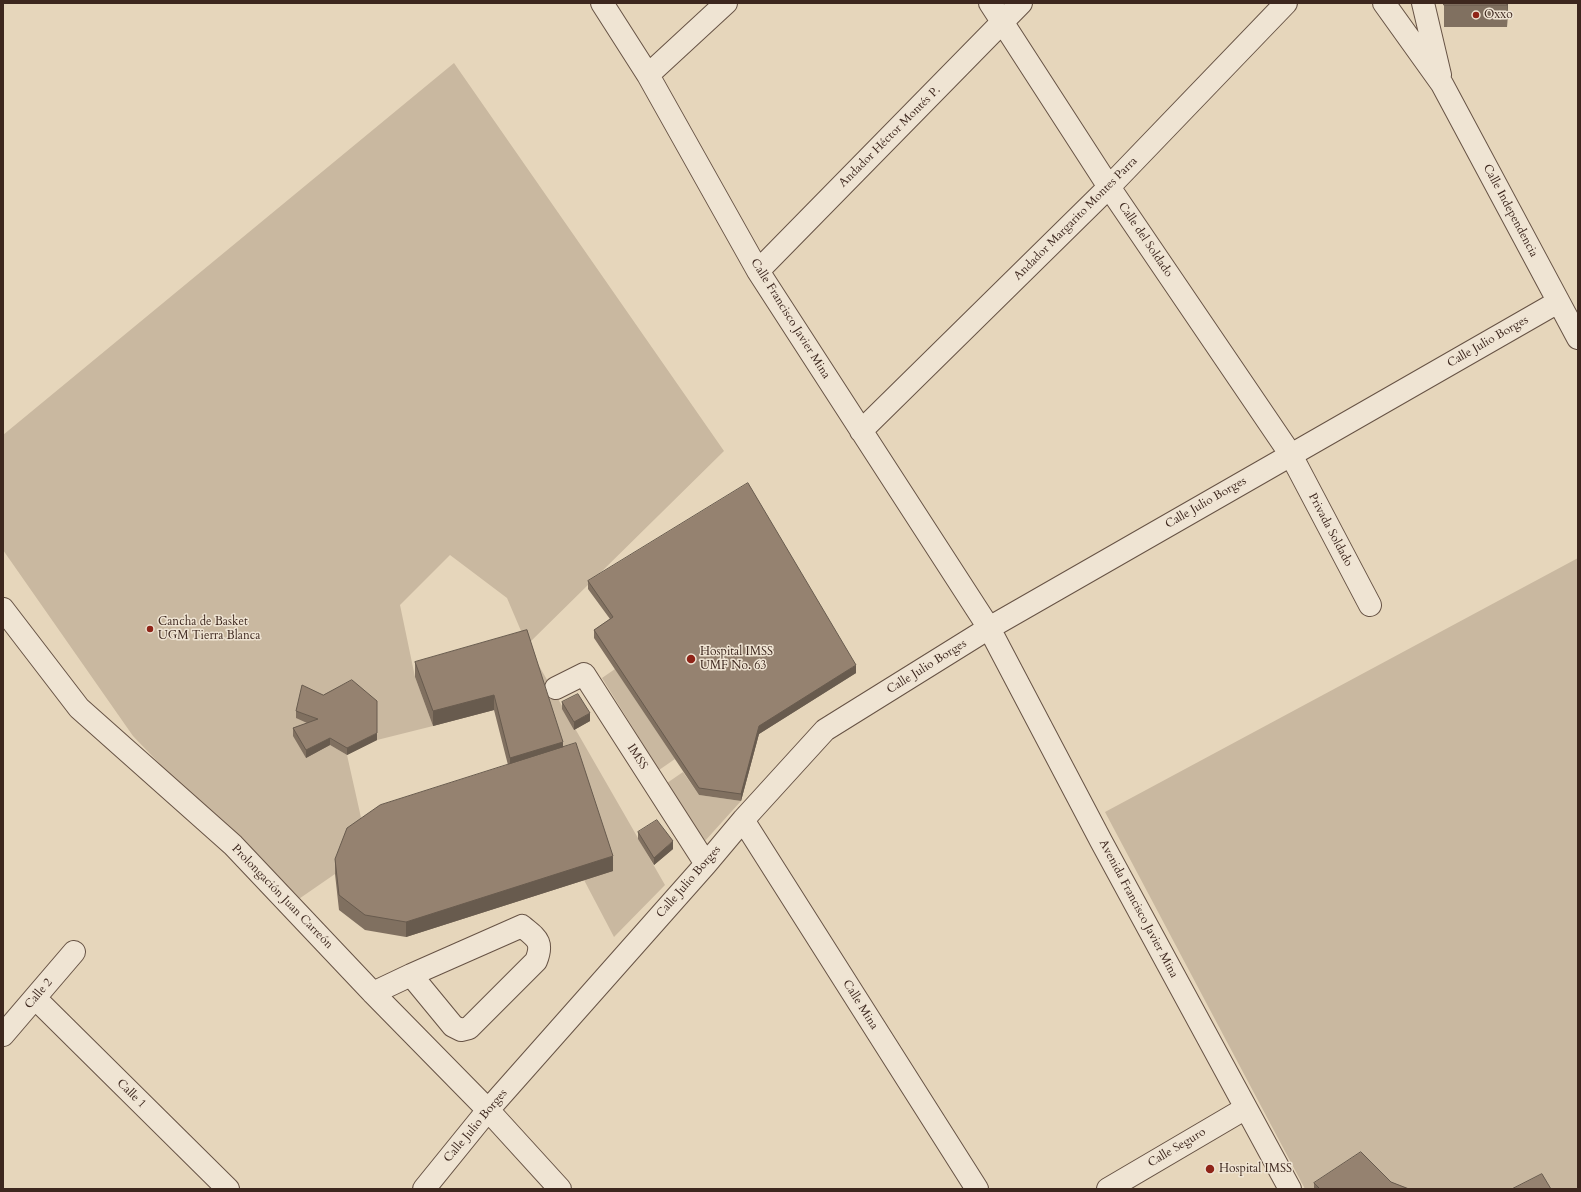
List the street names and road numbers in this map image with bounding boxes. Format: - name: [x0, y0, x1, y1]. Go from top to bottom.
- street label: Andador Héctor Montés P.: [836, 83, 944, 191]
- street label: Andador Margarito Montes Parra: [1011, 154, 1141, 284]
- street label: Calle Independencia: [1479, 162, 1541, 260]
- street label: Calle del Soldado: [1115, 200, 1175, 280]
- street label: Calle Francisco Javier Mina: [747, 256, 833, 382]
- street label: Calle Julio Borges: [1445, 313, 1531, 371]
- street label: Calle Julio Borges: [1163, 474, 1249, 532]
- street label: Privada Soldado: [1305, 491, 1355, 569]
- street label: Calle Julio Borges: [885, 637, 969, 697]
- street label: IMSS: [623, 742, 651, 772]
- street label: Avenida Francisco Javier Mina: [1095, 837, 1181, 981]
- street label: Prolongación Juan Carreón: [228, 842, 336, 952]
- street label: Calle Julio Borges: [654, 843, 724, 921]
- street label: Calle 2: [22, 976, 56, 1012]
- street label: Calle Mina: [839, 978, 881, 1032]
- street label: Calle 1: [113, 1076, 149, 1112]
- street label: Calle Julio Borges: [441, 1086, 511, 1166]
- street label: Calle Seguro: [1146, 1125, 1208, 1171]

